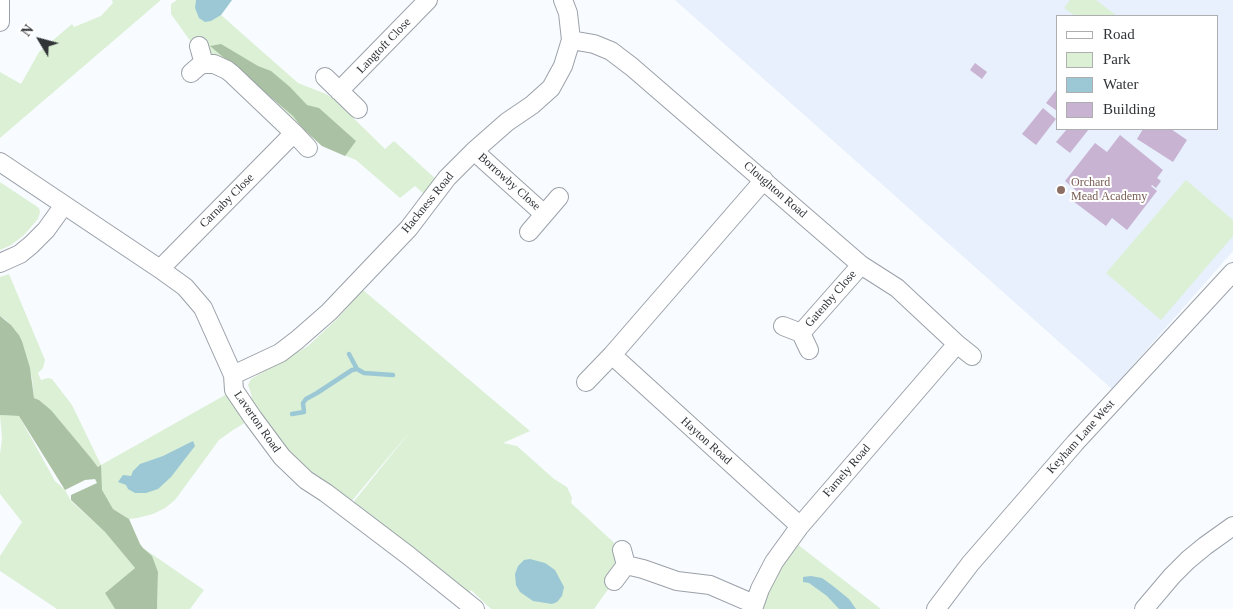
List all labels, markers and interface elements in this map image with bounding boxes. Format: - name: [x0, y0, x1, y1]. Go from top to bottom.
- north arrow: [15, 15, 65, 65]
- street label: Langtoft Close: [354, 15, 414, 77]
- legend: [1056, 15, 1218, 130]
- text: N: [19, 22, 37, 39]
- text: Road: [1103, 26, 1135, 42]
- text: Park: [1103, 51, 1131, 67]
- text: Water: [1103, 76, 1138, 92]
- text: Building: [1103, 101, 1156, 117]
- street label: Borrowby Close: [475, 150, 543, 214]
- street label: Cloughton Road: [740, 159, 810, 221]
- street label: Hackness Road: [399, 170, 457, 236]
- street label: Carnaby Close: [197, 171, 257, 231]
- place label: Orchard Mead Academy: [1071, 176, 1147, 204]
- marker: Orchard Mead Academy: [1055, 184, 1067, 196]
- street label: Gatenby Close: [802, 267, 860, 331]
- street label: Laverton Road: [231, 389, 283, 455]
- street label: Keyham Lane West: [1044, 397, 1118, 477]
- street label: Hayton Road: [678, 414, 734, 468]
- street label: Farnely Road: [820, 442, 874, 500]

